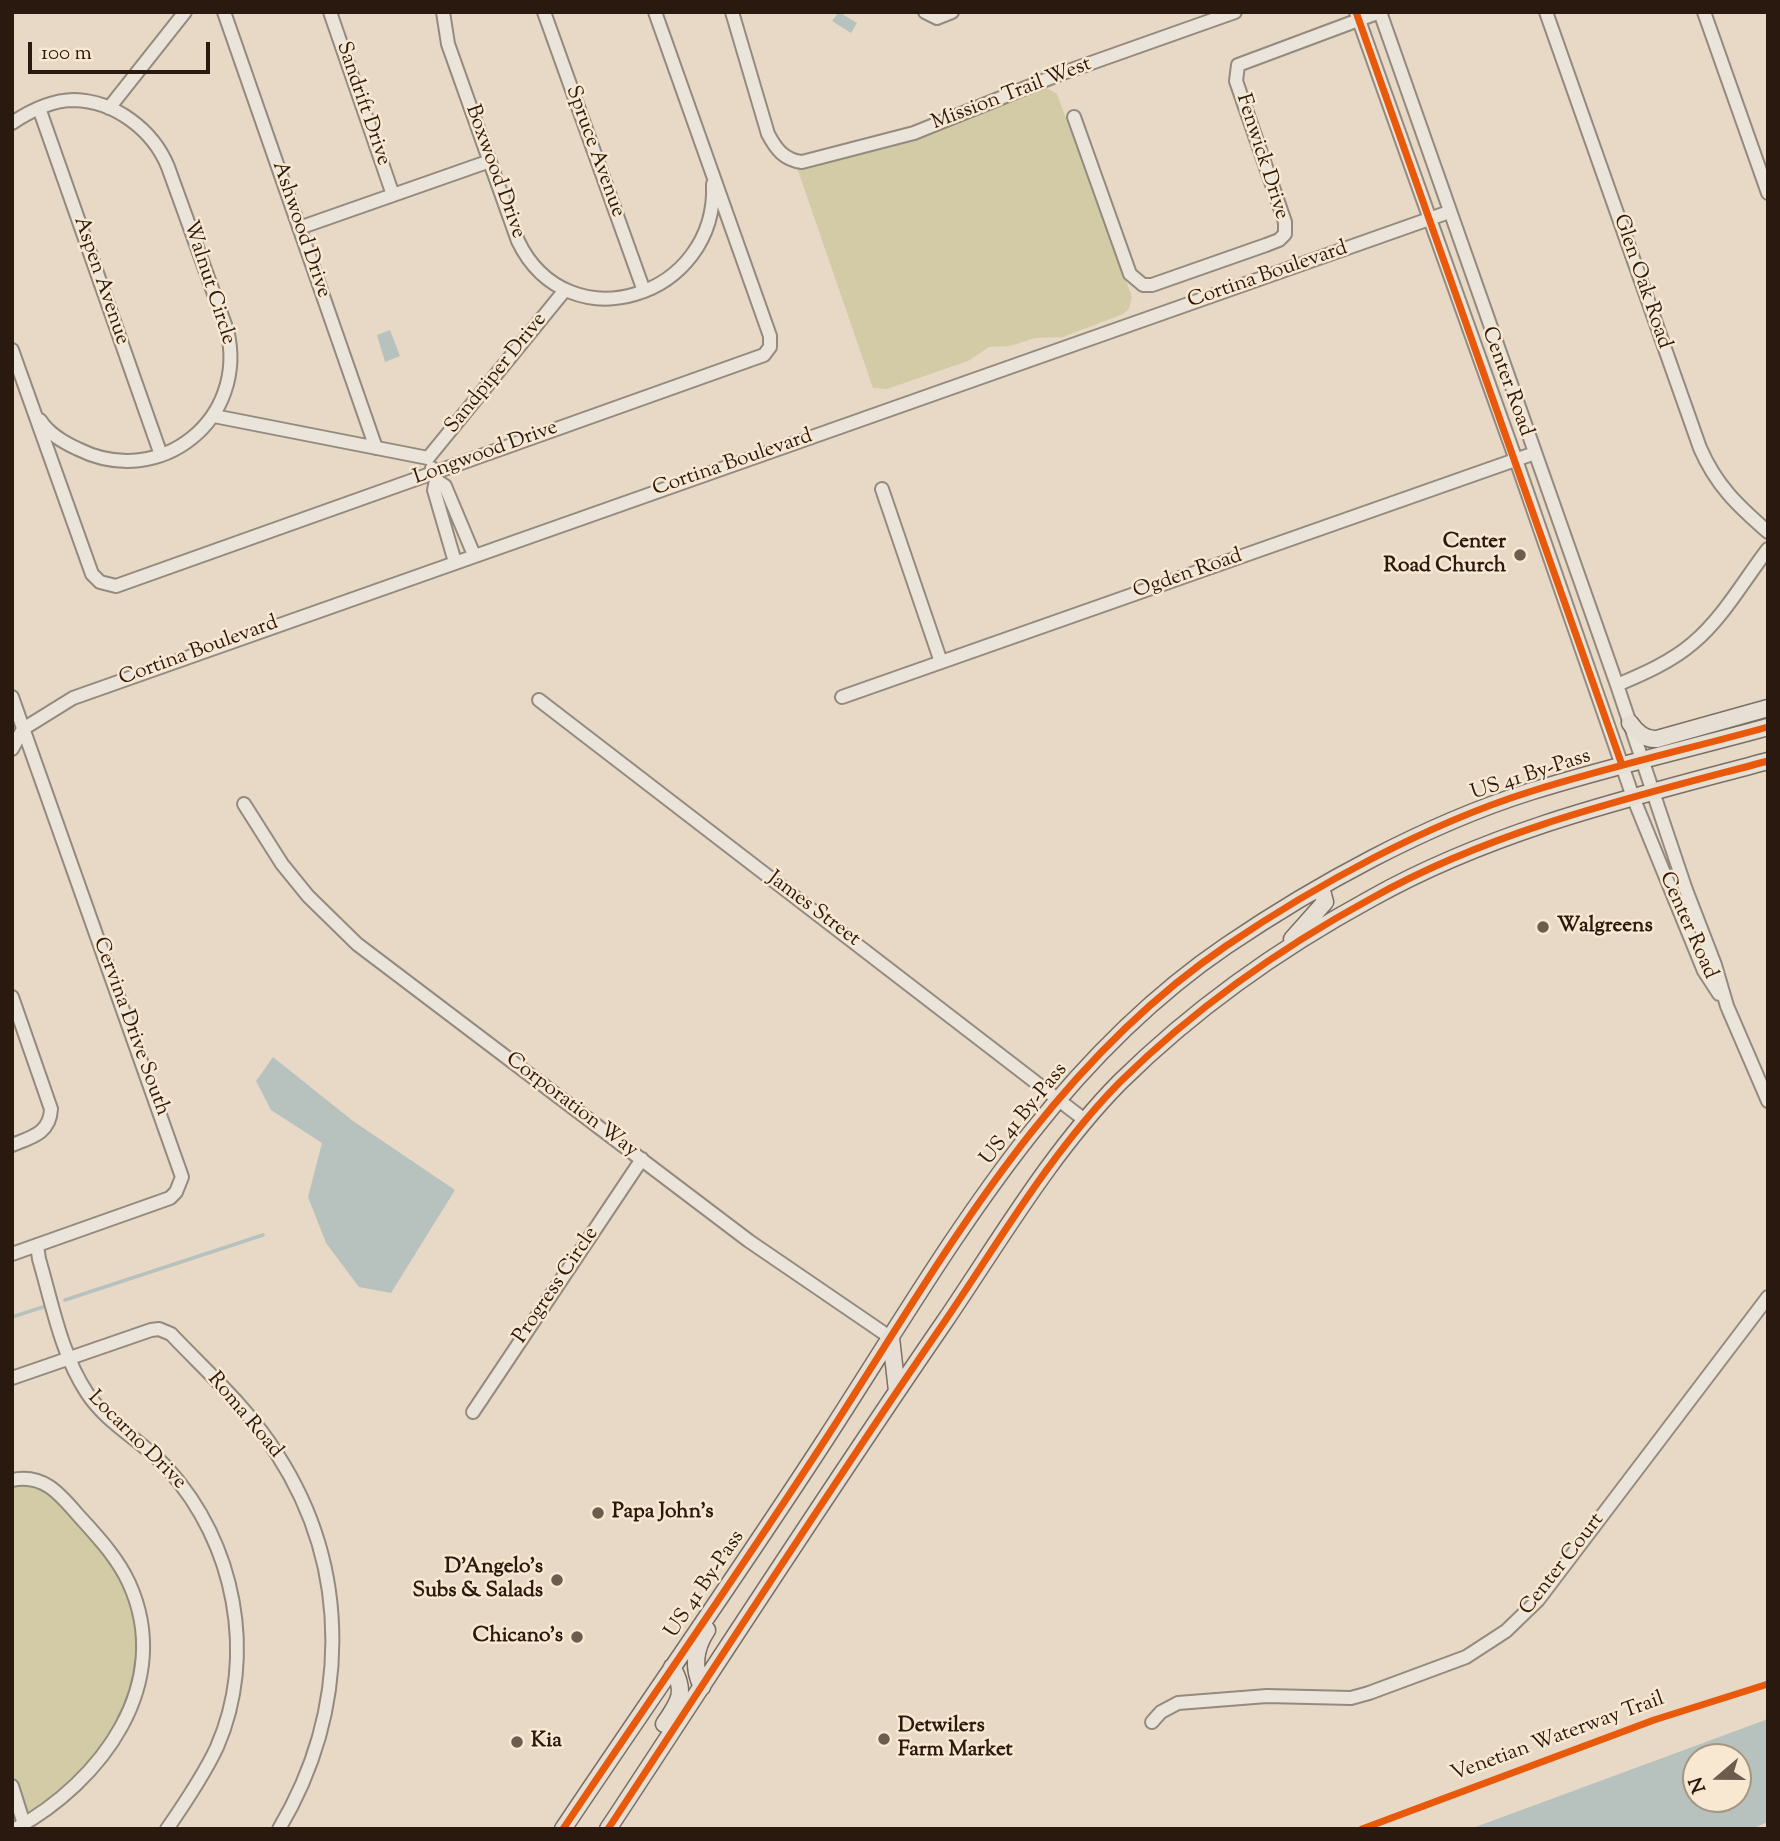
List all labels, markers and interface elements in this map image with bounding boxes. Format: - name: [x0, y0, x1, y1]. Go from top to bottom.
- scale bar: [32, 28, 214, 72]
- text: 100 m: [41, 39, 92, 69]
- street label: Sandrift Drive: [329, 39, 395, 169]
- street label: Mission Trail West: [928, 53, 1096, 137]
- street label: Spruce Avenue: [559, 83, 629, 221]
- street label: Fenwick Drive: [1229, 91, 1293, 223]
- street label: Boxwood Drive: [458, 102, 530, 242]
- street label: Ashwood Drive: [265, 159, 335, 301]
- street label: Glen Oak Road: [1606, 212, 1676, 352]
- street label: Aspen Avenue: [66, 214, 134, 348]
- street label: Walnut Circle: [176, 218, 240, 348]
- street label: Cortina Boulevard: [1185, 237, 1351, 315]
- street label: Sandpiper Drive: [441, 309, 553, 439]
- street label: Center Road: [1475, 324, 1537, 440]
- street label: Longwood Drive: [410, 416, 562, 492]
- street label: Cortina Boulevard: [650, 425, 816, 503]
- place label: Center Road Church: [1384, 530, 1506, 580]
- street label: Ogden Road: [1130, 545, 1246, 605]
- marker: Center Road Church: [1512, 547, 1528, 563]
- street label: Cortina Boulevard: [116, 612, 282, 692]
- street label: US 41 By-Pass: [1468, 745, 1594, 807]
- street label: James Street: [762, 867, 864, 953]
- street label: Center Road: [1652, 868, 1722, 984]
- place label: Walgreens: [1557, 914, 1653, 940]
- marker: Walgreens: [1535, 919, 1551, 935]
- street label: Cervina Drive South: [86, 934, 174, 1120]
- street label: Corporation Way: [500, 1048, 642, 1164]
- street label: US 41 By-Pass: [976, 1059, 1074, 1171]
- street label: Progress Circle: [509, 1223, 605, 1349]
- street label: Roma Road: [201, 1368, 287, 1464]
- street label: Locarno Drive: [81, 1386, 191, 1496]
- place label: Papa John's: [612, 1500, 714, 1526]
- marker: Papa John's: [590, 1505, 606, 1521]
- street label: Center Court: [1515, 1509, 1611, 1621]
- street label: US 41 By-Pass: [661, 1526, 751, 1644]
- place label: D'Angelo's Subs & Salads: [412, 1555, 543, 1605]
- marker: D'Angelo's Subs & Salads: [549, 1572, 565, 1588]
- place label: Chicano's: [472, 1624, 563, 1650]
- marker: Chicano's: [569, 1629, 585, 1645]
- street label: Venetian Waterway Trail: [1448, 1688, 1668, 1788]
- place label: Detwilers Farm Market: [898, 1714, 1013, 1764]
- place label: Kia: [531, 1729, 562, 1755]
- marker: Detwilers Farm Market: [876, 1731, 892, 1747]
- marker: Kia: [509, 1734, 525, 1750]
- north arrow: [1682, 1743, 1752, 1813]
- text: N: [1683, 1773, 1714, 1796]

